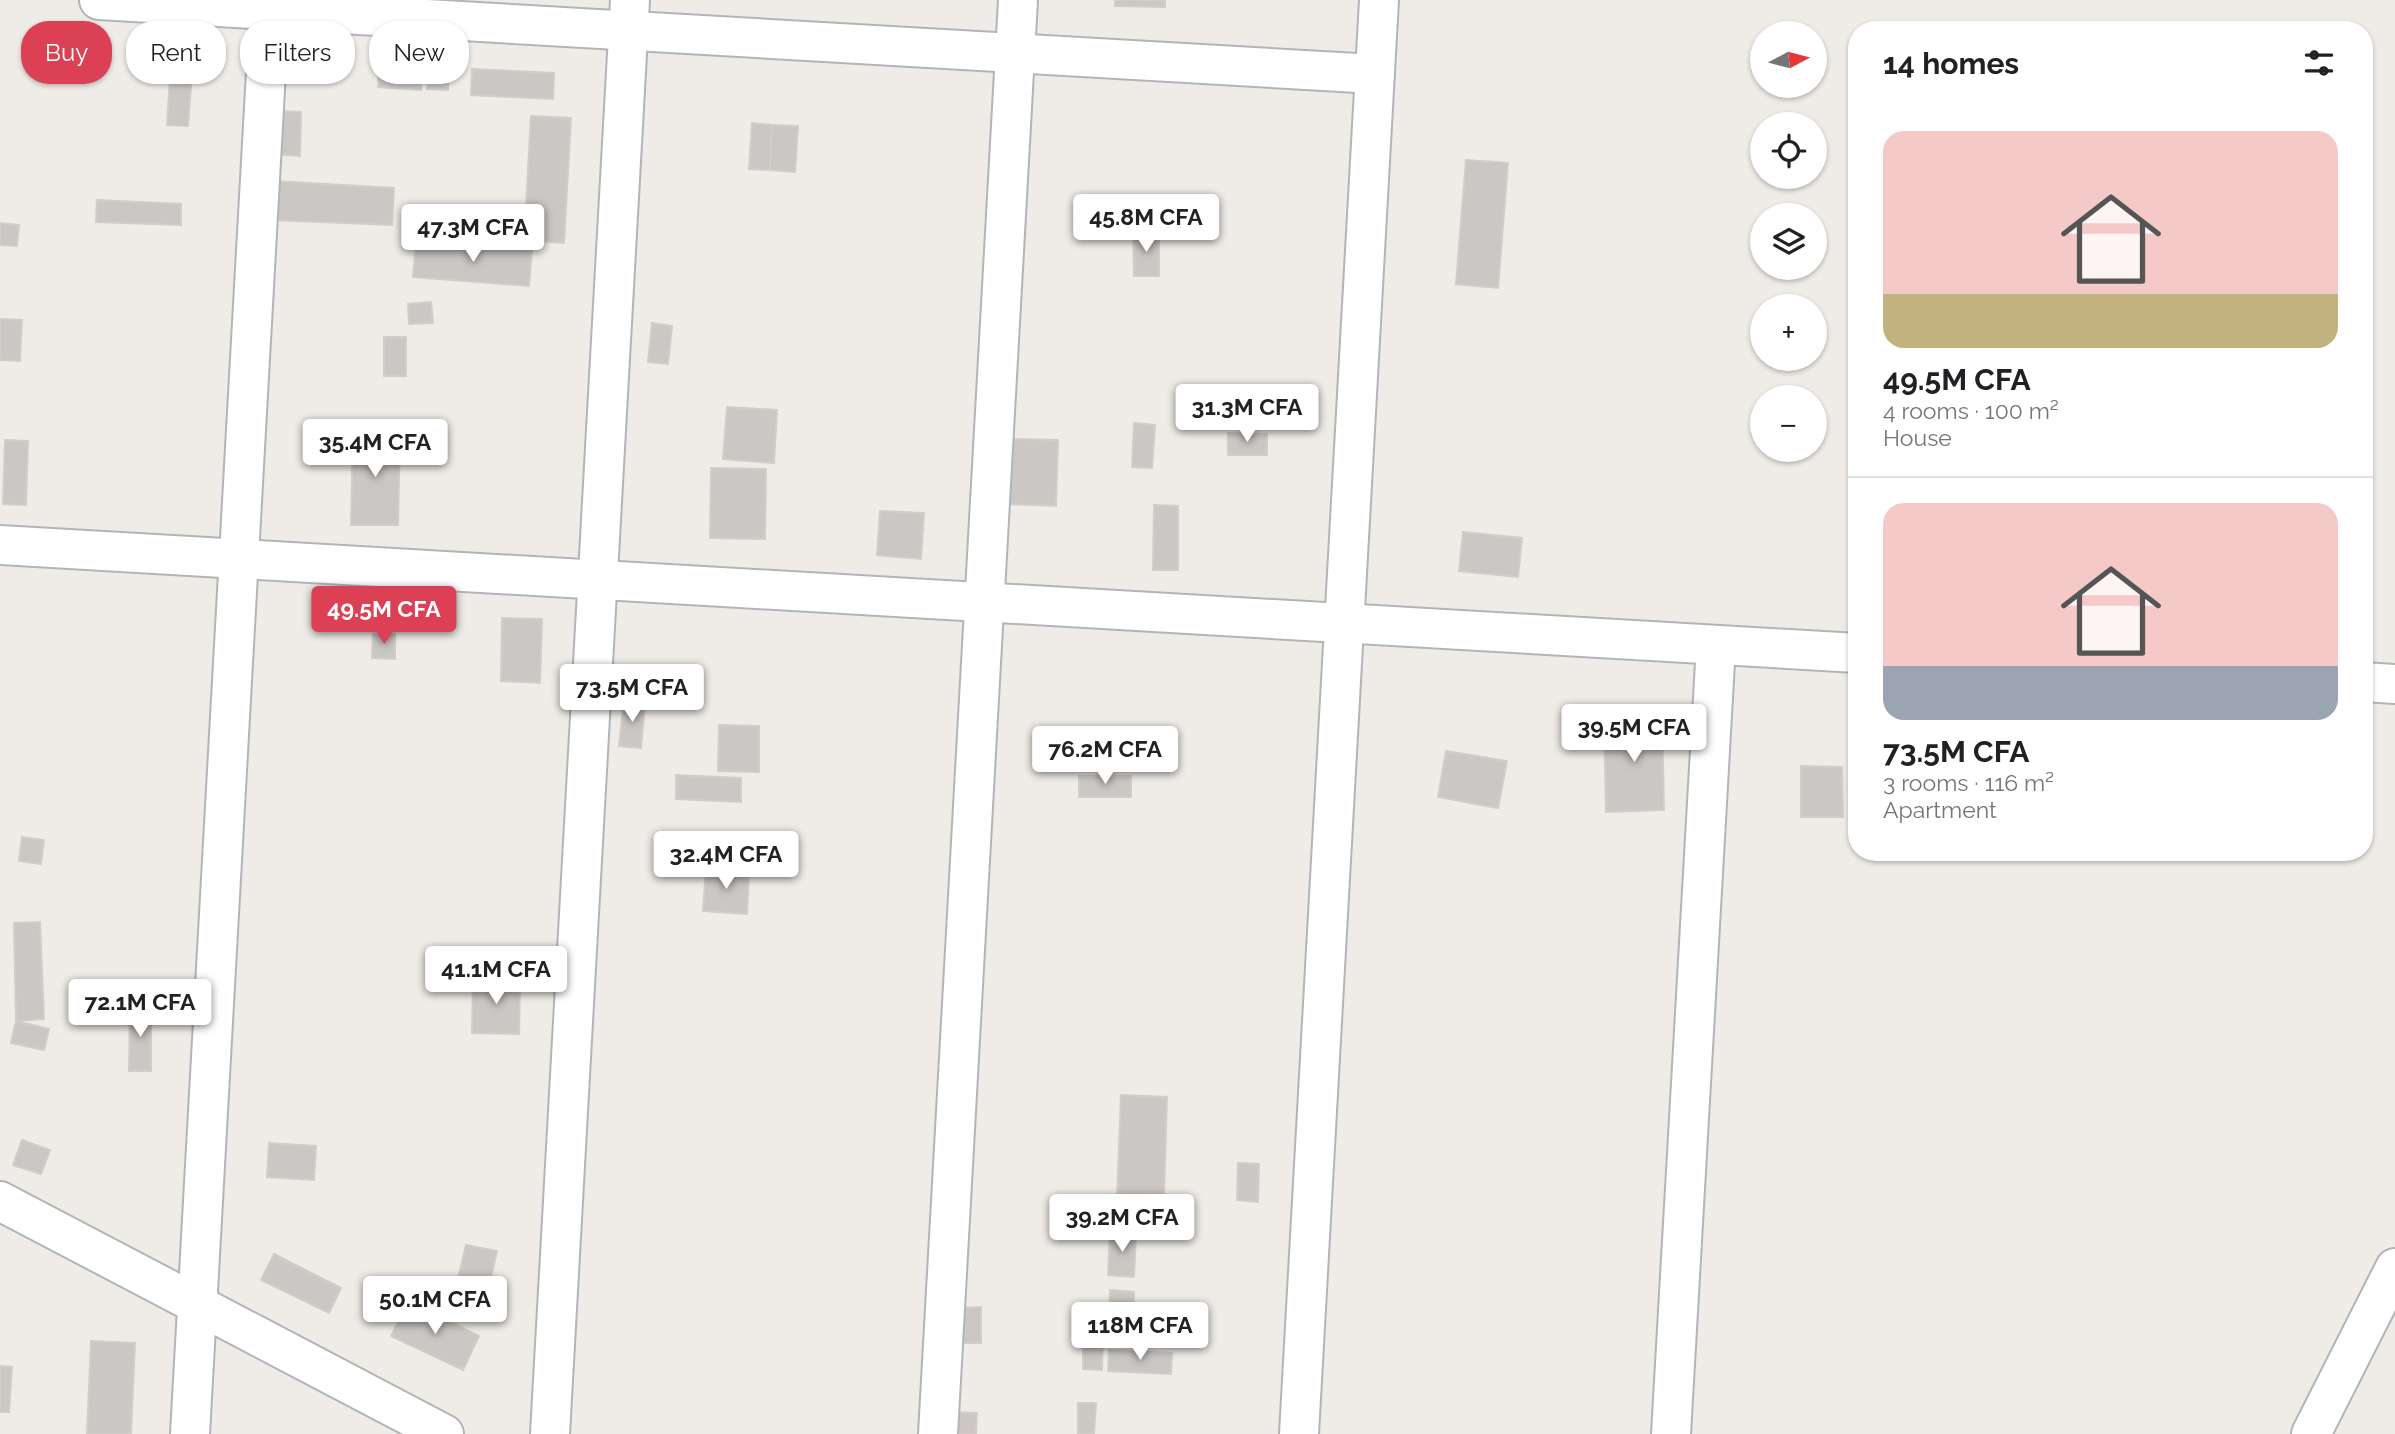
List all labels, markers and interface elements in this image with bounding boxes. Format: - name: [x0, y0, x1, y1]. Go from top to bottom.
- chip: Buy: [21, 21, 112, 84]
- chip: Rent: [126, 21, 226, 84]
- chip: Filters: [240, 21, 355, 84]
- chip: New: [369, 21, 469, 84]
- north arrow: [1750, 21, 1827, 98]
- map controls: [1750, 21, 1827, 462]
- icon: filters: [2300, 44, 2338, 82]
- text: 14 homes: [1883, 46, 2019, 81]
- button: locate: [1750, 112, 1827, 189]
- icon: home: [2048, 176, 2174, 302]
- pin: 45.8M CFA: [1066, 194, 1226, 254]
- text: 45.8M CFA: [1089, 203, 1203, 230]
- button: layers: [1750, 203, 1827, 280]
- pin: 47.3M CFA: [393, 204, 553, 264]
- text: 47.3M CFA: [417, 213, 529, 240]
- button: +: [1750, 294, 1827, 371]
- text: 49.5M CFA: [1883, 362, 2031, 397]
- pin: 31.3M CFA: [1167, 384, 1327, 444]
- button: −: [1750, 385, 1827, 462]
- text: 31.3M CFA: [1192, 393, 1302, 420]
- text: 4 rooms · 100 m²: [1883, 397, 2059, 424]
- pin: 35.4M CFA: [295, 420, 455, 479]
- text: House: [1883, 424, 1952, 451]
- text: 35.4M CFA: [319, 428, 431, 455]
- icon: home: [2048, 548, 2174, 674]
- pin: 49.5M CFA: [304, 586, 464, 646]
- text: 49.5M CFA: [327, 595, 441, 622]
- pin: 73.5M CFA: [552, 664, 712, 724]
- text: 73.5M CFA: [576, 673, 688, 700]
- pin: 39.5M CFA: [1554, 704, 1714, 764]
- text: 39.5M CFA: [1578, 713, 1690, 740]
- pin: 76.2M CFA: [1025, 726, 1185, 786]
- text: 73.5M CFA: [1883, 734, 2030, 769]
- text: 76.2M CFA: [1048, 735, 1162, 762]
- text: 3 rooms · 116 m²: [1883, 769, 2054, 796]
- text: Apartment: [1883, 796, 1997, 823]
- pin: 32.4M CFA: [646, 832, 806, 891]
- text: 32.4M CFA: [670, 840, 782, 867]
- pin: 41.1M CFA: [416, 946, 576, 1006]
- text: 41.1M CFA: [441, 955, 551, 982]
- pin: 72.1M CFA: [60, 979, 220, 1039]
- text: 72.1M CFA: [84, 988, 196, 1015]
- pin: 39.2M CFA: [1042, 1194, 1202, 1254]
- text: 39.2M CFA: [1065, 1203, 1179, 1230]
- pin: 50.1M CFA: [355, 1276, 515, 1336]
- text: 50.1M CFA: [379, 1285, 491, 1312]
- pin: 118M CFA: [1068, 1302, 1212, 1362]
- text: 118M CFA: [1087, 1311, 1193, 1338]

